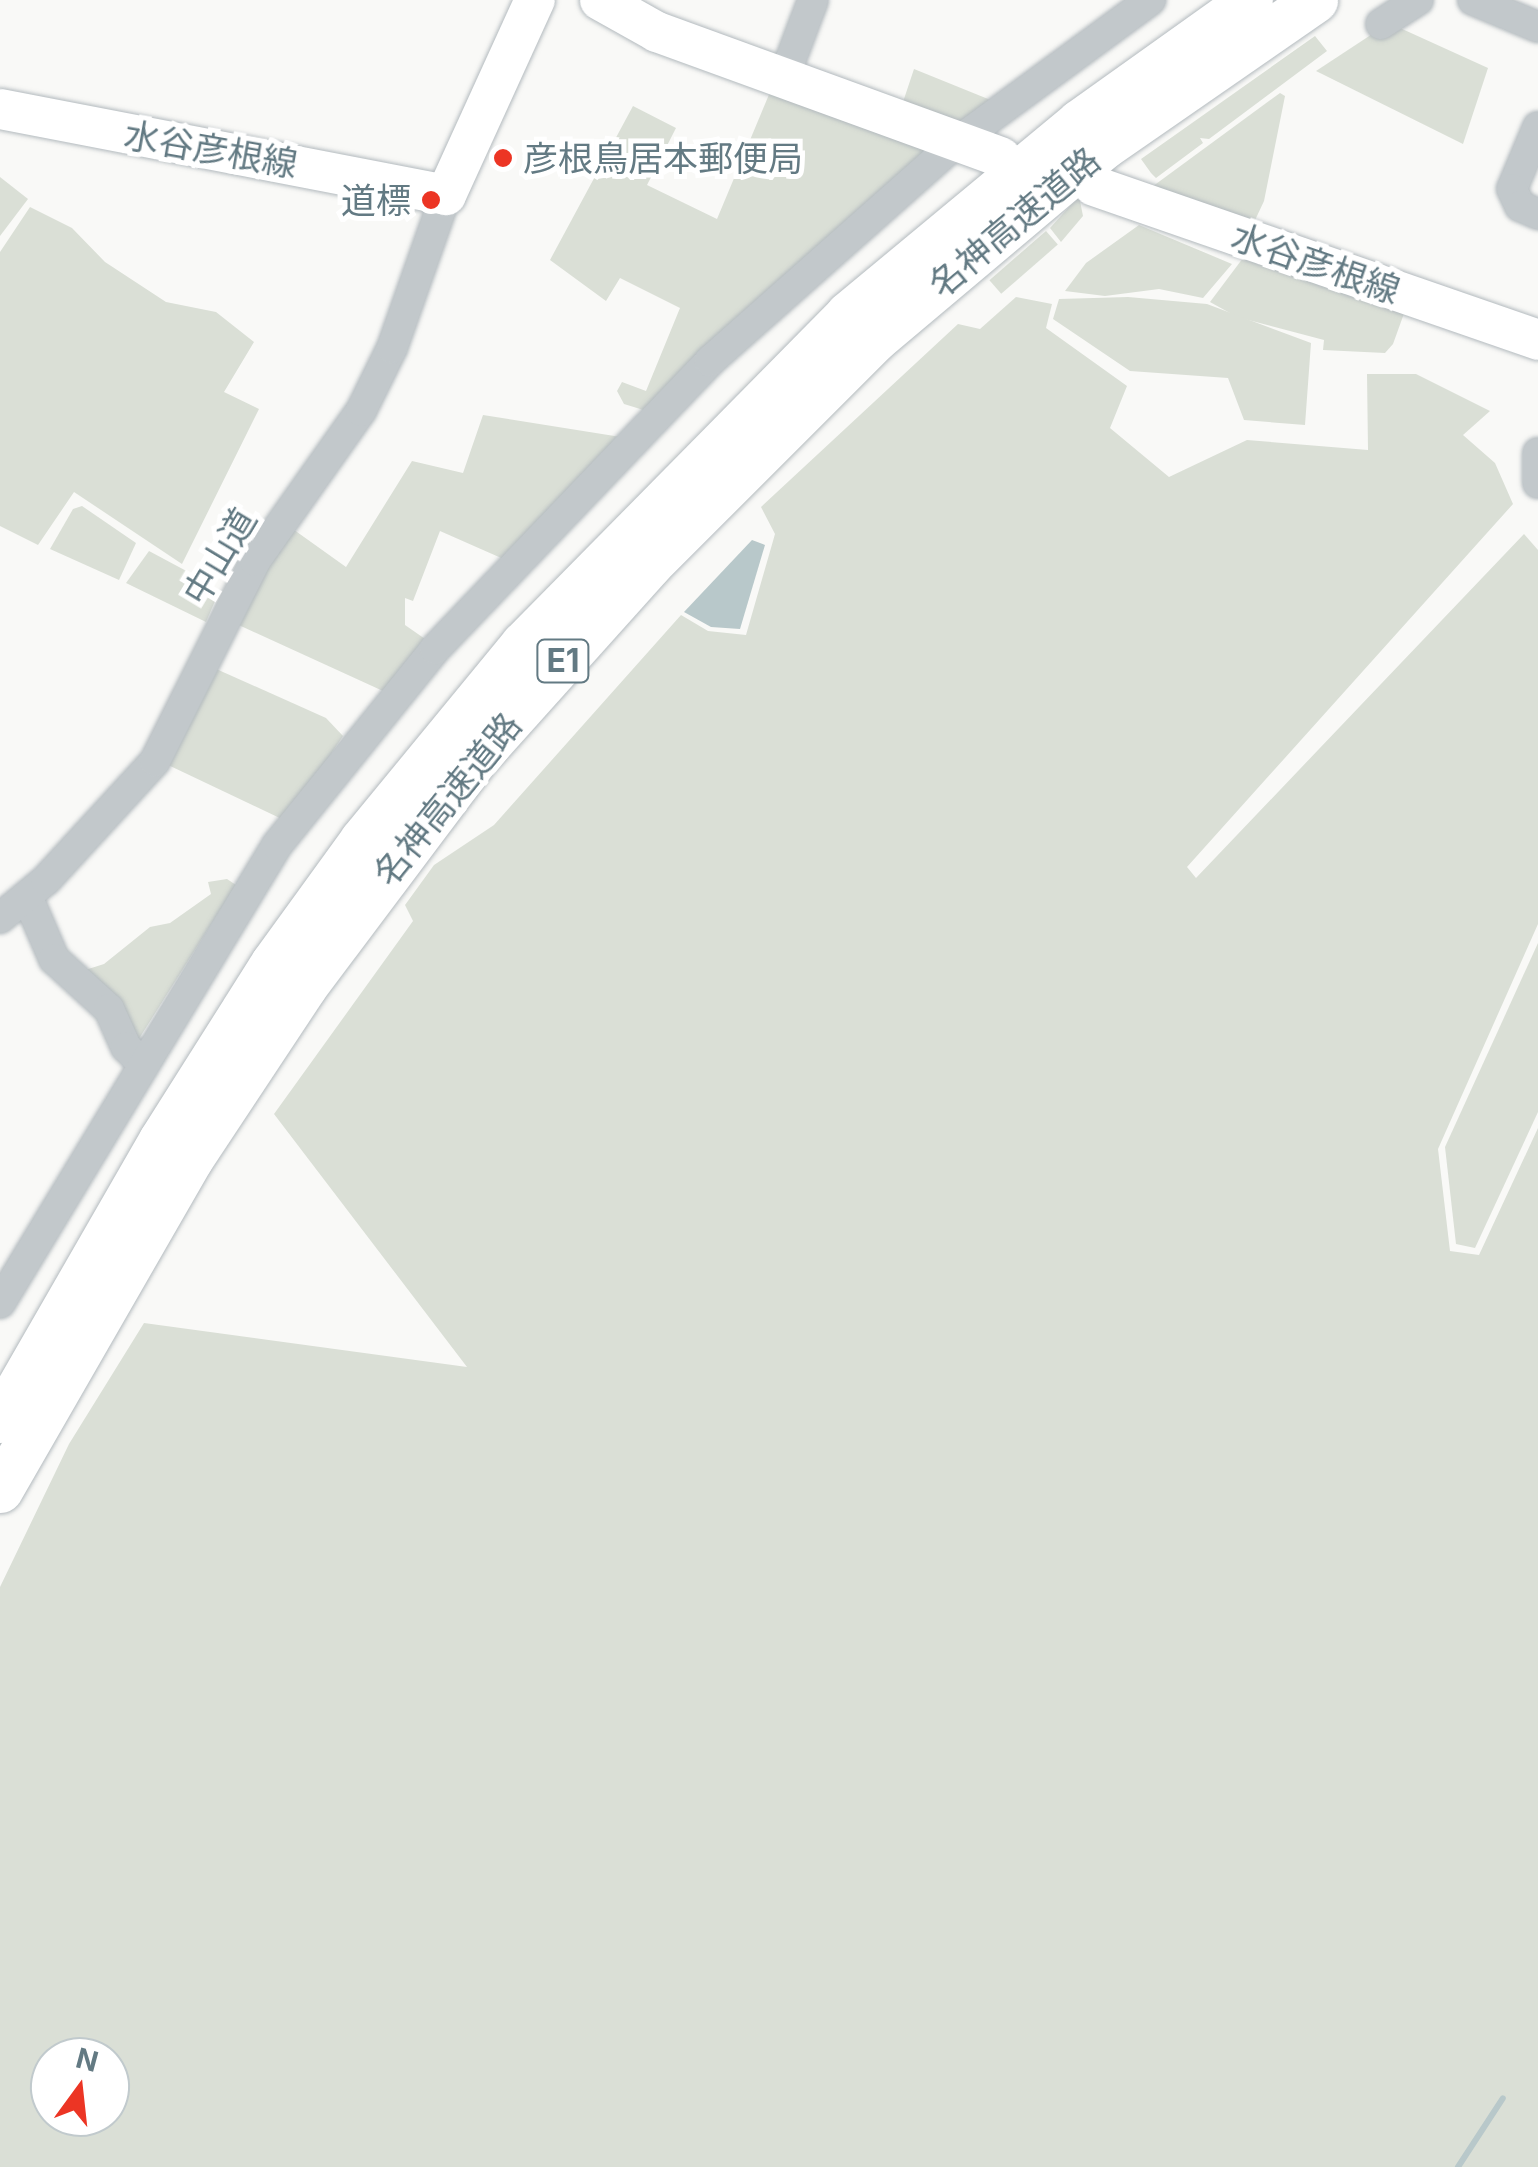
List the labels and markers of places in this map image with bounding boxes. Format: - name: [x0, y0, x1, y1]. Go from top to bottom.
- place label: 彦根鳥居本郵便局: [523, 137, 803, 179]
- marker: 彦根鳥居本郵便局: [492, 147, 514, 169]
- place label: 道標: [341, 179, 411, 221]
- marker: 道標: [420, 189, 442, 211]

